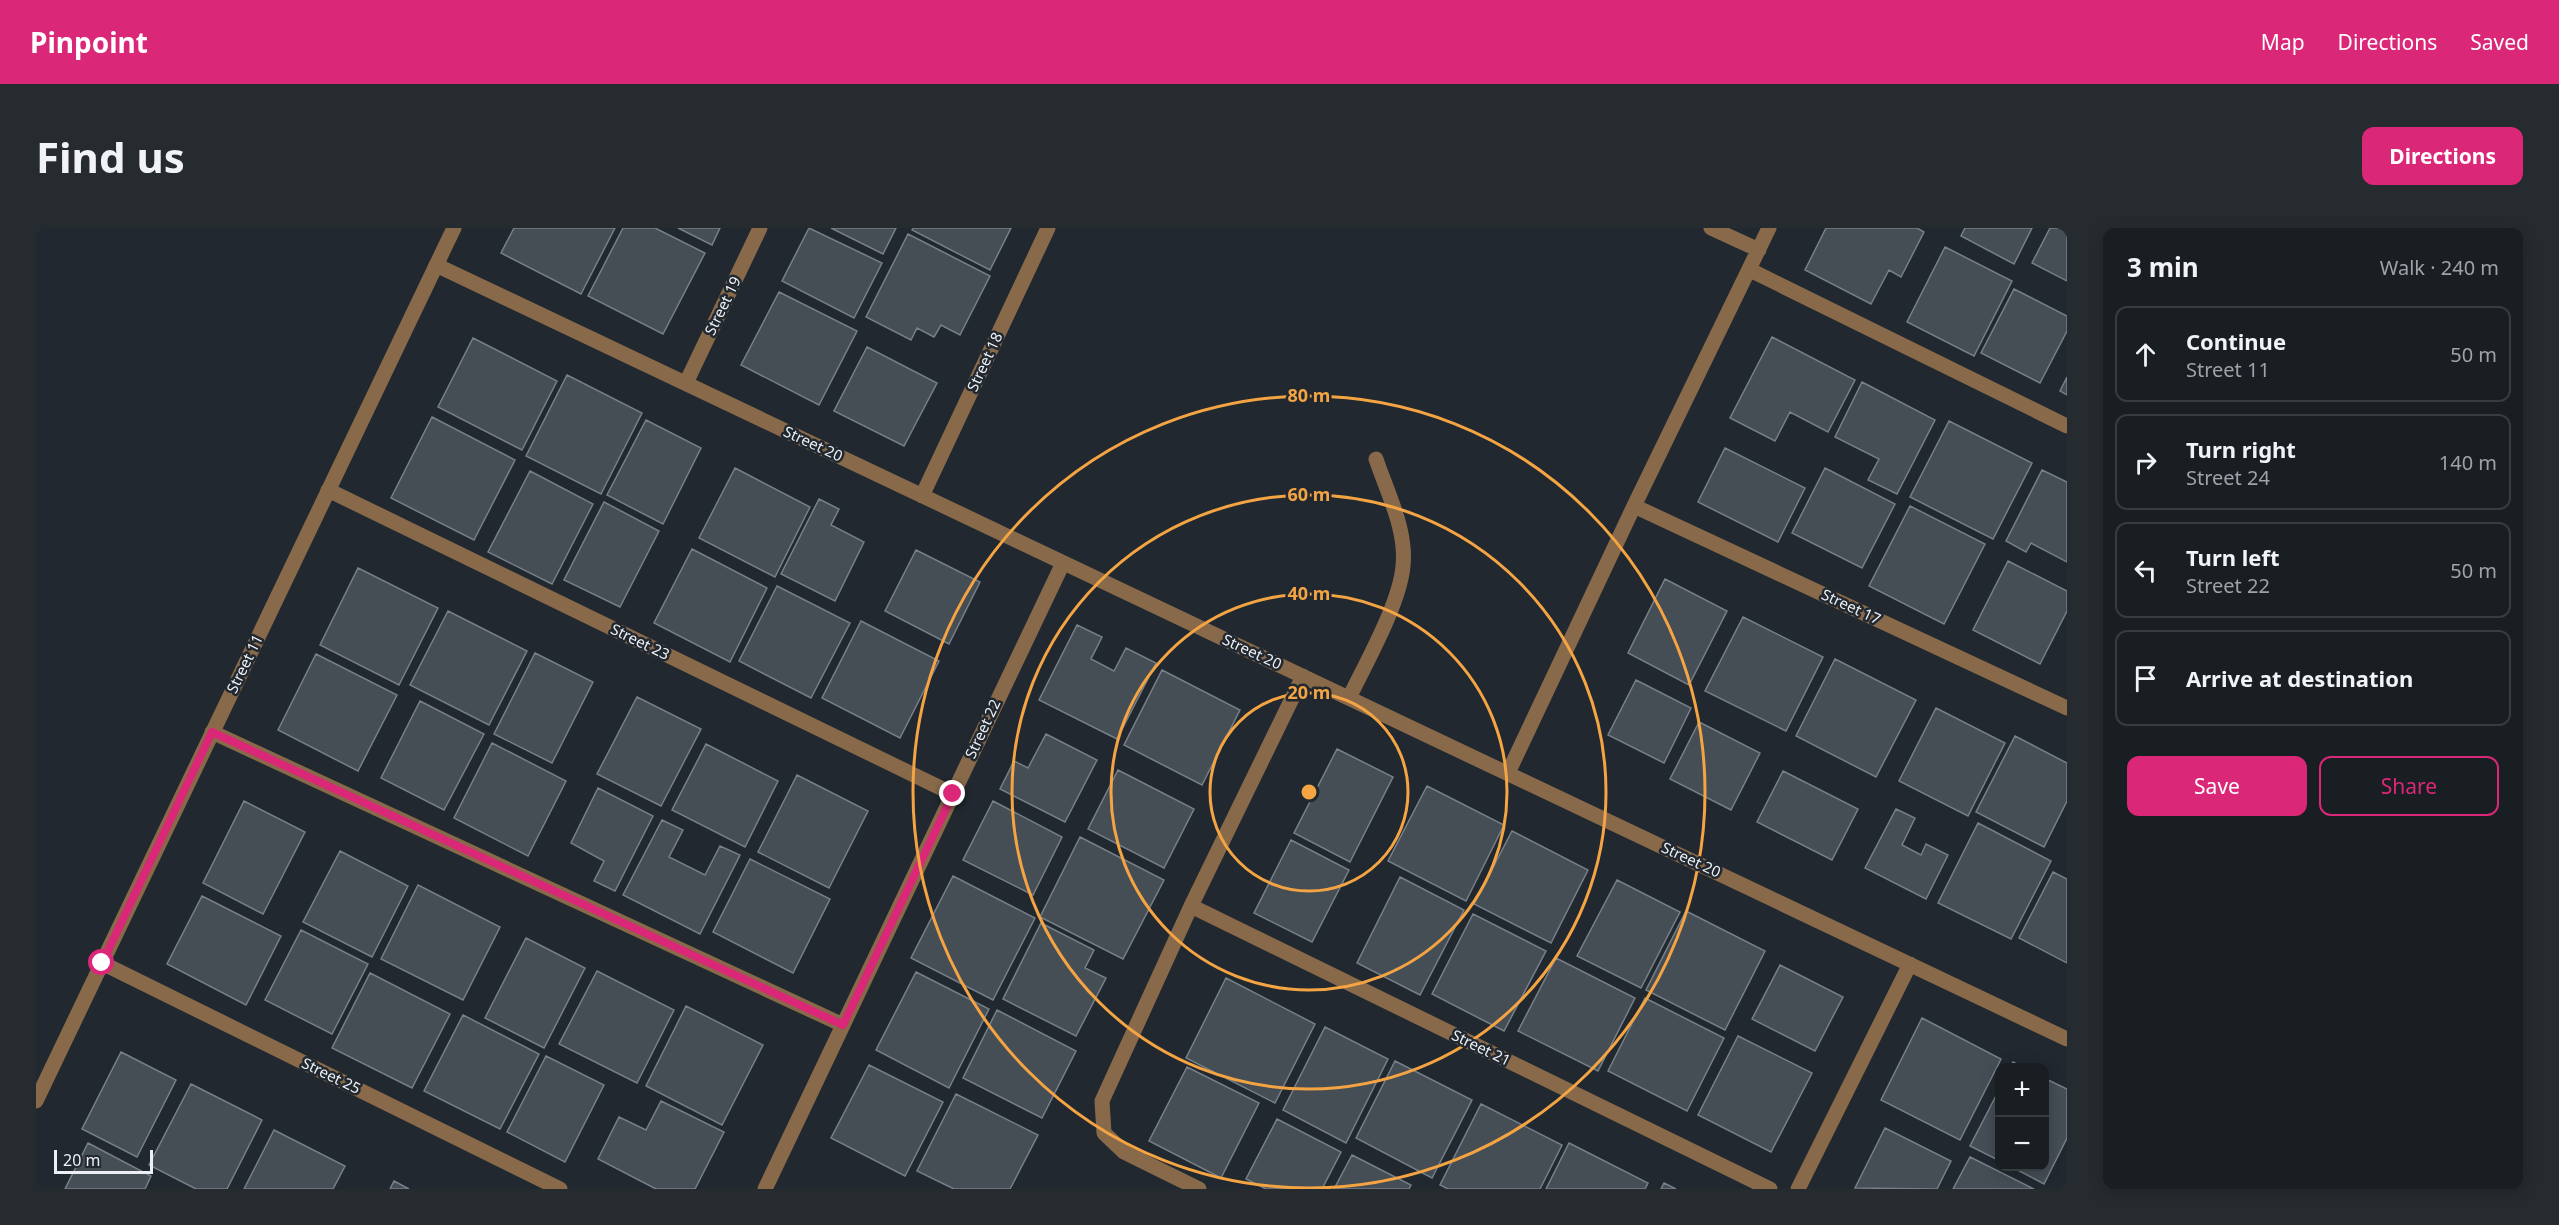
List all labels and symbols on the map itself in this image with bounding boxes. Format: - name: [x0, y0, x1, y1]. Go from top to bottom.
- street label: Street 19: [699, 273, 745, 338]
- street label: Street 18: [962, 329, 1006, 394]
- text: 80 m: [1288, 383, 1330, 407]
- street label: Street 20: [781, 421, 846, 465]
- text: 60 m: [1288, 482, 1330, 506]
- text: 40 m: [1288, 581, 1330, 605]
- street label: Street 17: [1819, 584, 1884, 628]
- street label: Street 23: [608, 618, 673, 664]
- street label: Street 20: [1220, 629, 1285, 673]
- street label: Street 11: [221, 631, 267, 696]
- text: 20 m: [1288, 680, 1330, 704]
- street label: Street 22: [960, 696, 1004, 761]
- route end: [939, 780, 965, 806]
- centre of rings: [1299, 782, 1319, 802]
- street label: Street 20: [1659, 837, 1724, 881]
- route start: [88, 949, 114, 975]
- street label: Street 21: [1449, 1024, 1514, 1070]
- street label: Street 25: [299, 1052, 364, 1098]
- scale bar: [54, 1147, 153, 1174]

